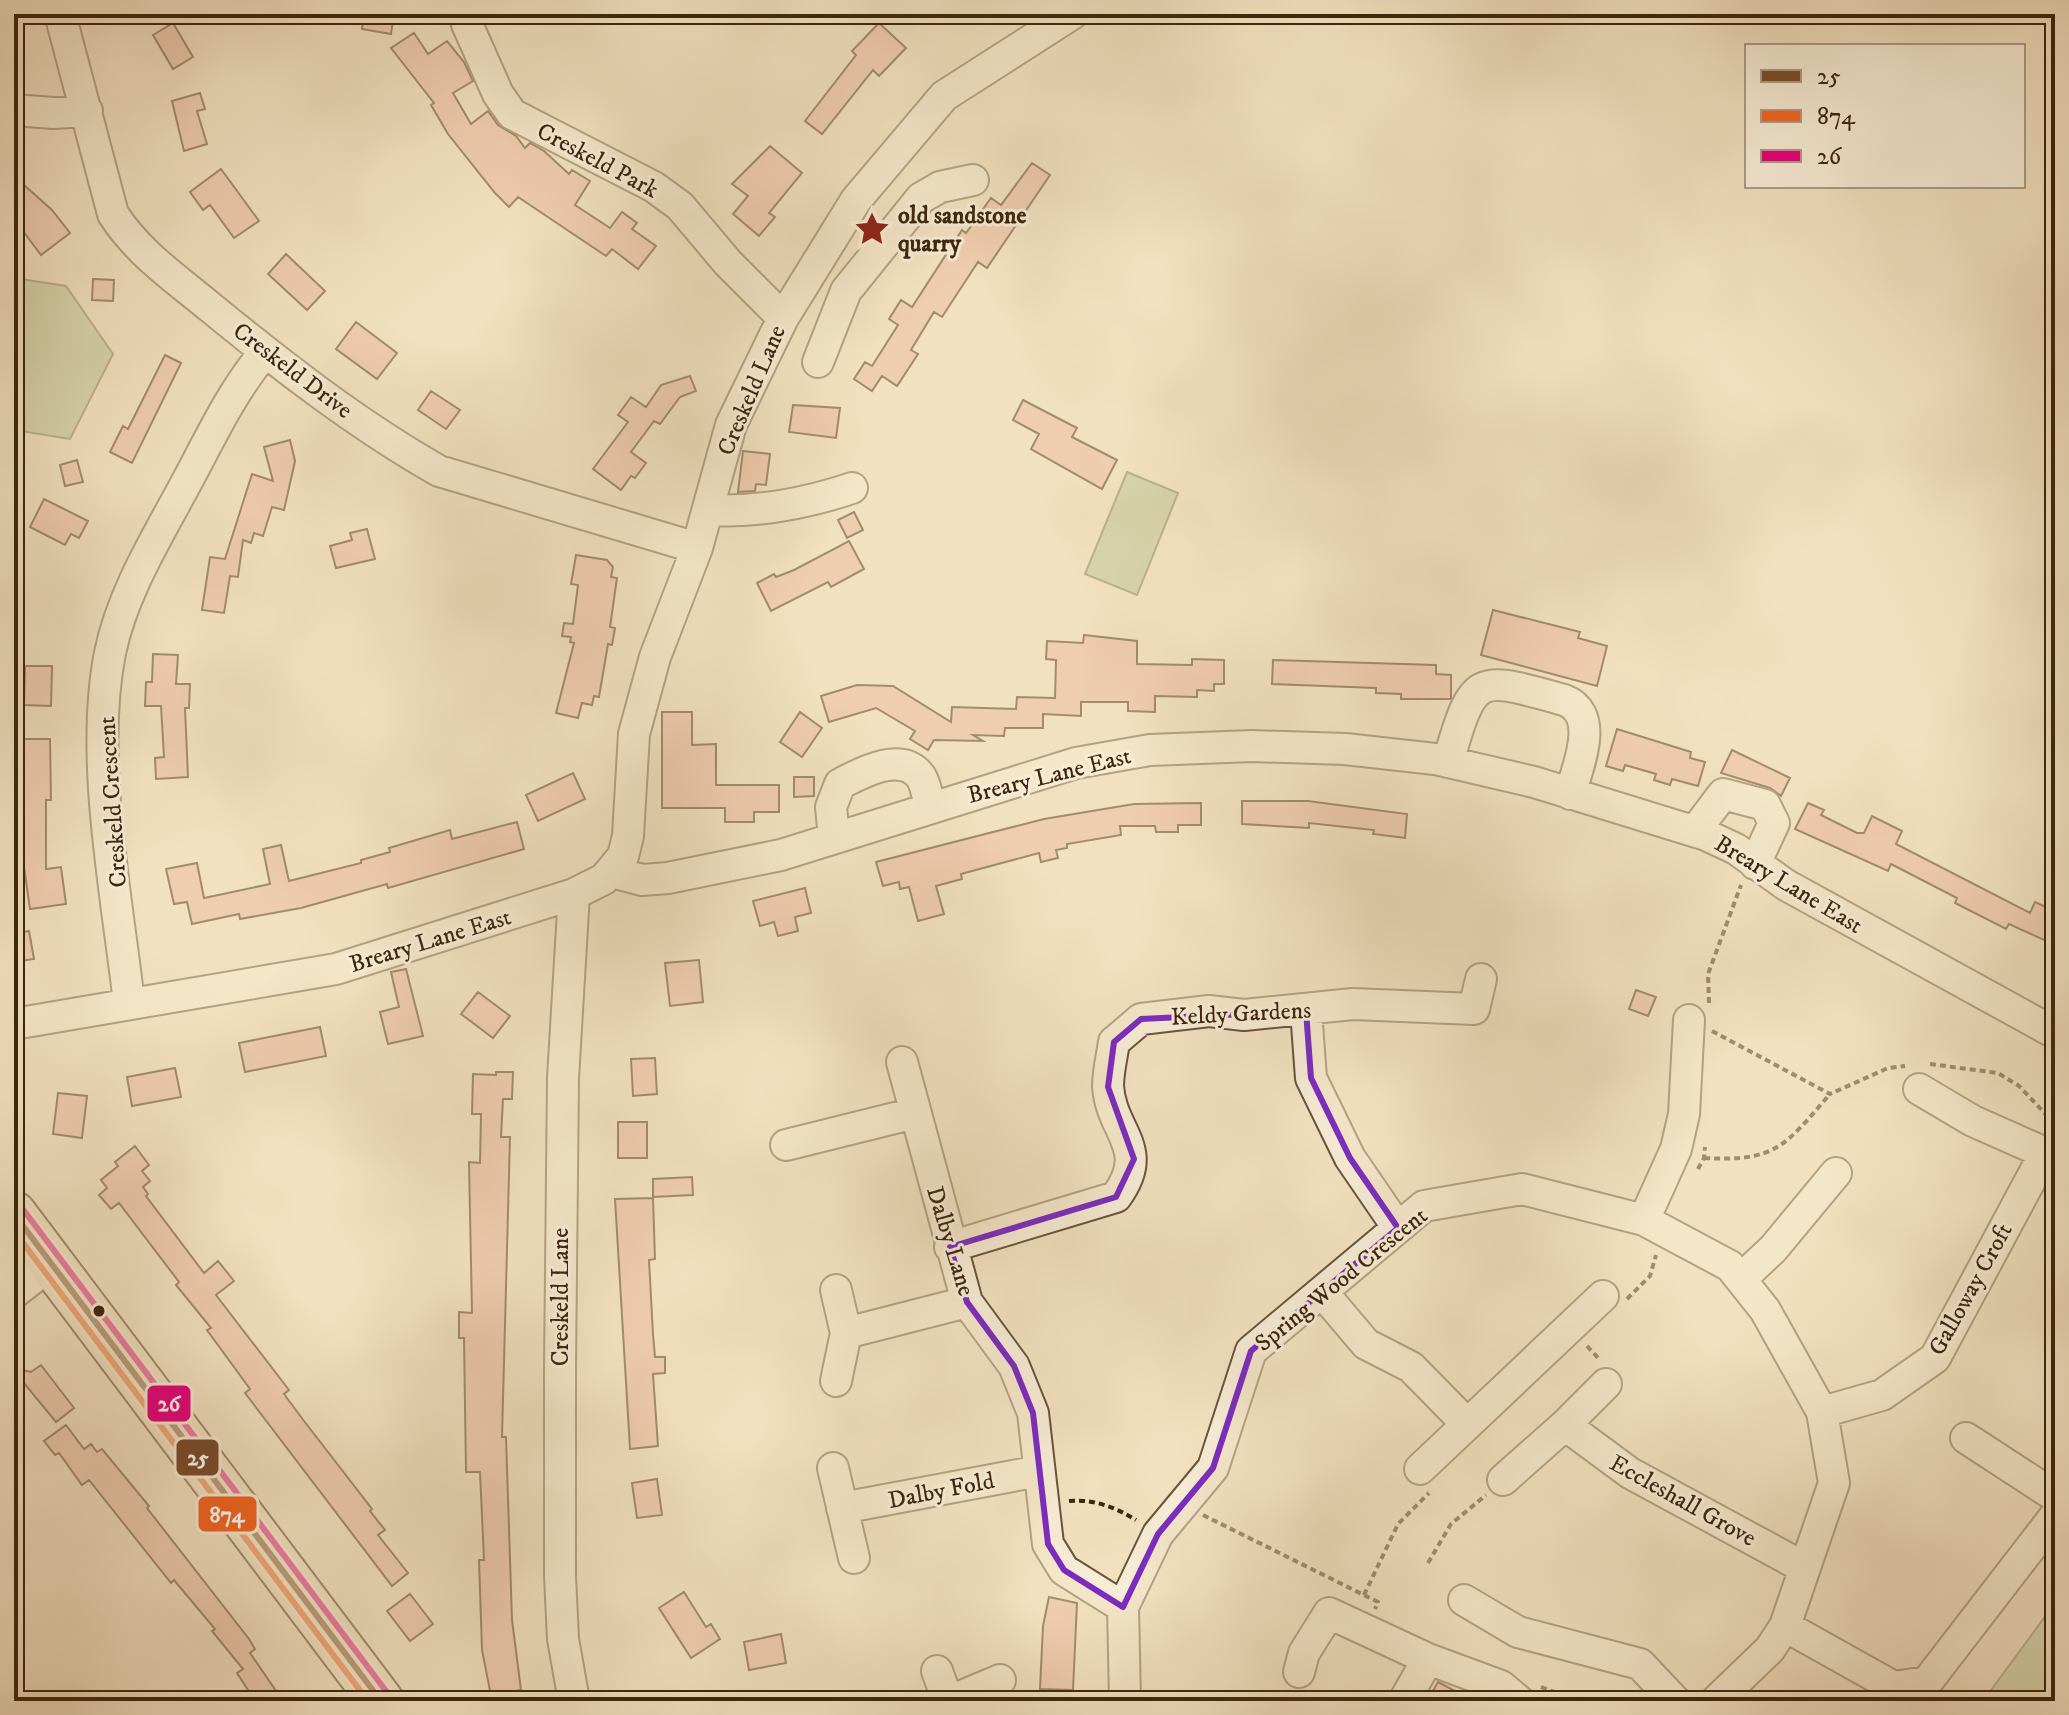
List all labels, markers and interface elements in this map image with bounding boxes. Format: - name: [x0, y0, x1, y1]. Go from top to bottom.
- legend: [1745, 44, 2025, 188]
- text: 25: [1817, 62, 1841, 92]
- text: 874: [1817, 102, 1856, 132]
- street label: Creskeld Park: [532, 116, 664, 206]
- text: 26: [1817, 142, 1843, 172]
- place label: old sandstone quarry: [898, 201, 1026, 259]
- place icon: old sandstone quarry: [853, 210, 891, 248]
- street label: Creskeld Drive: [227, 316, 358, 426]
- street label: Creskeld Lane: [711, 321, 793, 460]
- street label: Creskeld Crescent: [92, 715, 134, 889]
- street label: Breary Lane East: [964, 741, 1134, 811]
- street label: Breary Lane East: [1709, 829, 1868, 941]
- street label: Breary Lane East: [346, 902, 515, 980]
- street label: Keldy Gardens: [1170, 995, 1312, 1033]
- street label: Dalby Lane: [919, 1183, 981, 1300]
- street label: Spring Wood Crescent: [1249, 1201, 1434, 1359]
- street label: Galloway Croft: [1922, 1218, 2020, 1361]
- street label: Creskeld Lane: [546, 1228, 576, 1366]
- unlabelled marker: [91, 1303, 107, 1319]
- line badge: 26: [146, 1384, 192, 1423]
- text: 26: [158, 1391, 182, 1418]
- line badge: 25: [175, 1438, 220, 1477]
- text: 25: [187, 1445, 209, 1472]
- street label: Eccleshall Grove: [1604, 1448, 1761, 1554]
- street label: Dalby Fold: [885, 1466, 997, 1516]
- line badge: 874: [197, 1495, 258, 1533]
- text: 874: [210, 1502, 246, 1529]

